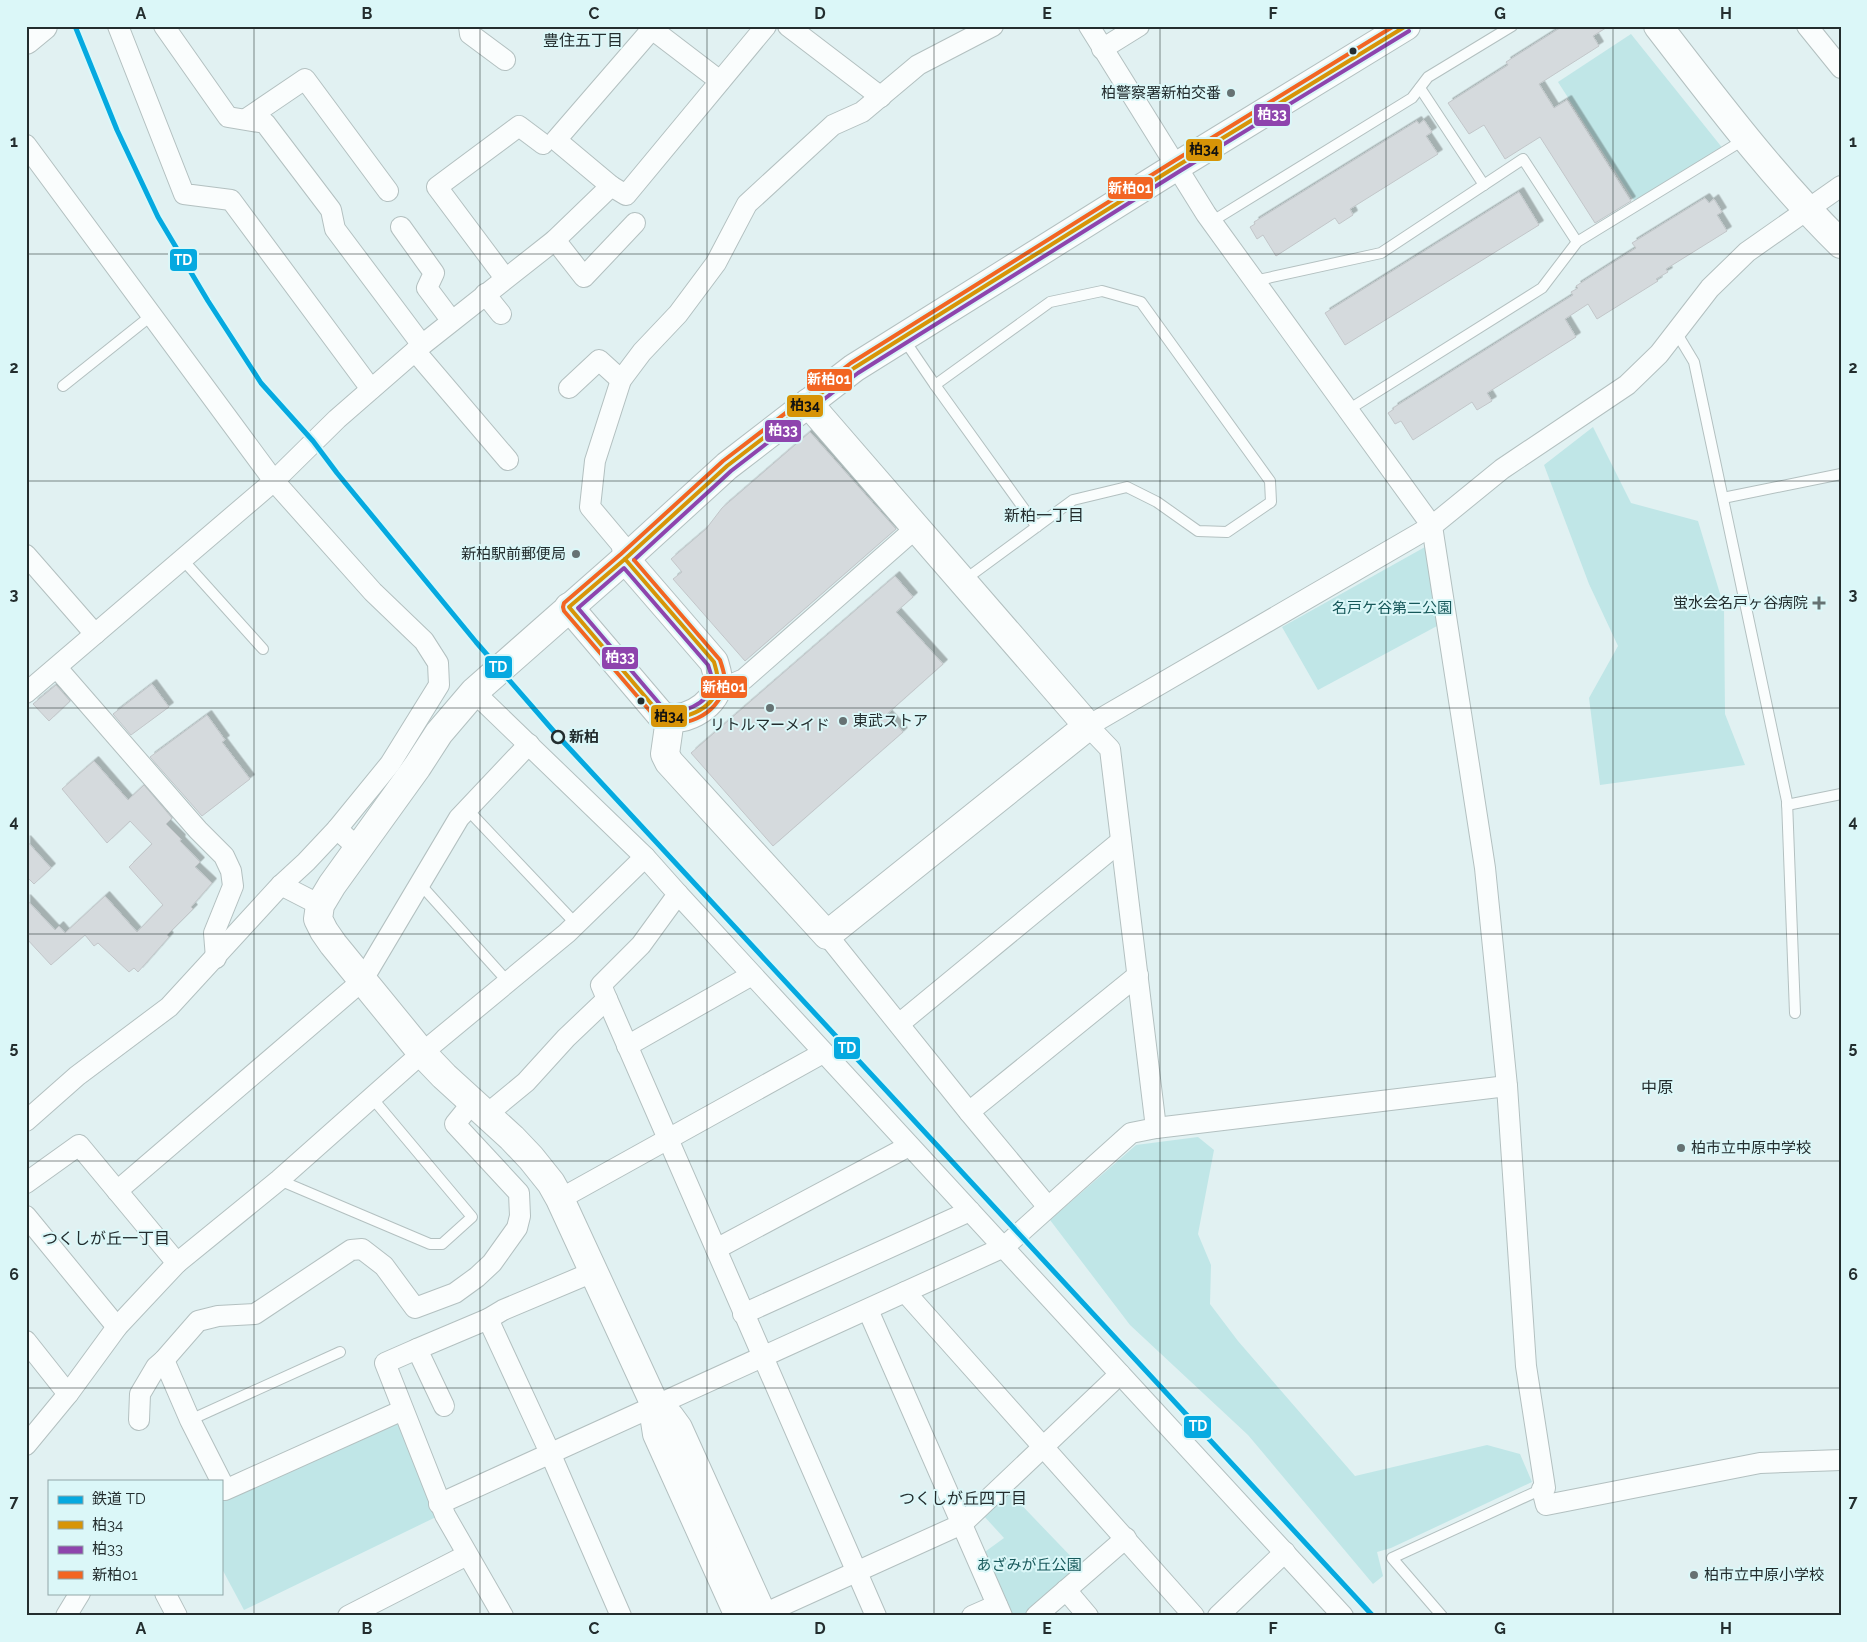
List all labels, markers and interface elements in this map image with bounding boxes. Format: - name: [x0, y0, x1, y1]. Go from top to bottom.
- text: A: [136, 4, 147, 23]
- text: B: [362, 4, 373, 23]
- text: C: [589, 4, 600, 23]
- text: D: [814, 4, 826, 23]
- text: E: [1042, 4, 1052, 23]
- text: F: [1268, 4, 1278, 23]
- text: G: [1494, 4, 1506, 23]
- text: H: [1720, 4, 1732, 23]
- district label: 豊住五丁目: [543, 31, 623, 50]
- unlabelled marker: [1348, 46, 1358, 56]
- place label: 柏警察署新柏交番: [1101, 84, 1221, 102]
- marker: 柏警察署新柏交番: [1225, 87, 1237, 99]
- line badge: 柏33: [1253, 103, 1291, 127]
- text: 柏33: [1257, 106, 1287, 122]
- text: 1: [10, 132, 18, 151]
- text: 1: [1849, 132, 1857, 151]
- line badge: 柏34: [1185, 138, 1223, 162]
- text: 柏34: [1189, 141, 1219, 157]
- line badge: 新柏01: [1107, 176, 1154, 200]
- text: 新柏01: [1108, 180, 1152, 196]
- line badge: TD: [169, 248, 198, 272]
- text: TD: [174, 252, 192, 268]
- text: 2: [9, 358, 19, 377]
- text: 2: [1848, 358, 1858, 377]
- line badge: 新柏01: [806, 368, 853, 392]
- text: 新柏01: [807, 371, 851, 387]
- line badge: 柏34: [786, 394, 824, 418]
- text: 柏34: [790, 397, 820, 413]
- line badge: 柏33: [764, 419, 802, 443]
- text: 柏33: [768, 422, 798, 438]
- district label: 新柏一丁目: [1004, 506, 1084, 525]
- place label: 新柏駅前郵便局: [461, 545, 566, 563]
- marker: 新柏駅前郵便局: [570, 548, 582, 560]
- text: 3: [10, 585, 19, 604]
- text: 3: [1849, 585, 1858, 604]
- place label: 蛍水会名戸ヶ谷病院: [1673, 594, 1808, 612]
- marker: 蛍水会名戸ヶ谷病院: [1812, 596, 1826, 610]
- park label: 名戸ケ谷第二公園: [1332, 599, 1452, 617]
- line badge: 柏33: [601, 646, 639, 670]
- text: 柏33: [605, 649, 635, 665]
- line badge: TD: [484, 655, 513, 679]
- text: TD: [489, 659, 507, 675]
- line badge: 新柏01: [700, 675, 748, 699]
- text: 新柏01: [702, 679, 746, 695]
- unlabelled marker: [636, 696, 646, 706]
- marker: リトルマーメイド: [764, 702, 776, 714]
- line badge: 柏34: [650, 704, 688, 728]
- text: 柏34: [654, 708, 684, 724]
- place label: 東武ストア: [853, 712, 928, 730]
- marker: 東武ストア: [837, 715, 849, 727]
- place label: リトルマーメイド: [710, 716, 830, 734]
- place label: 新柏: [569, 728, 599, 746]
- marker: 新柏: [551, 730, 565, 744]
- text: 4: [9, 812, 19, 831]
- text: 4: [1848, 812, 1858, 831]
- line badge: TD: [833, 1036, 861, 1060]
- text: 5: [10, 1038, 19, 1057]
- text: 5: [1849, 1038, 1858, 1057]
- text: TD: [838, 1040, 856, 1056]
- district label: 中原: [1641, 1078, 1673, 1097]
- place label: 柏市立中原中学校: [1691, 1139, 1811, 1157]
- marker: 柏市立中原中学校: [1675, 1142, 1687, 1154]
- district label: つくしが丘一丁目: [42, 1229, 170, 1248]
- text: 6: [9, 1265, 19, 1284]
- text: 6: [1848, 1265, 1858, 1284]
- line badge: TD: [1183, 1415, 1212, 1439]
- text: TD: [1189, 1418, 1207, 1434]
- legend: [48, 1480, 222, 1594]
- district label: つくしが丘四丁目: [899, 1489, 1027, 1508]
- text: 鉄道 TD: [92, 1490, 146, 1508]
- text: 7: [10, 1492, 19, 1511]
- text: 7: [1849, 1492, 1858, 1511]
- text: 柏34: [92, 1516, 123, 1534]
- text: 柏33: [92, 1540, 123, 1558]
- park label: あざみが丘公園: [976, 1556, 1082, 1574]
- text: 新柏01: [92, 1566, 138, 1584]
- place label: 柏市立中原小学校: [1704, 1566, 1824, 1584]
- marker: 柏市立中原小学校: [1688, 1569, 1700, 1581]
- text: A: [136, 1619, 147, 1638]
- text: B: [362, 1619, 373, 1638]
- text: C: [589, 1619, 600, 1638]
- text: D: [814, 1619, 826, 1638]
- text: E: [1042, 1619, 1052, 1638]
- text: F: [1268, 1619, 1278, 1638]
- text: G: [1494, 1619, 1506, 1638]
- text: H: [1720, 1619, 1732, 1638]

